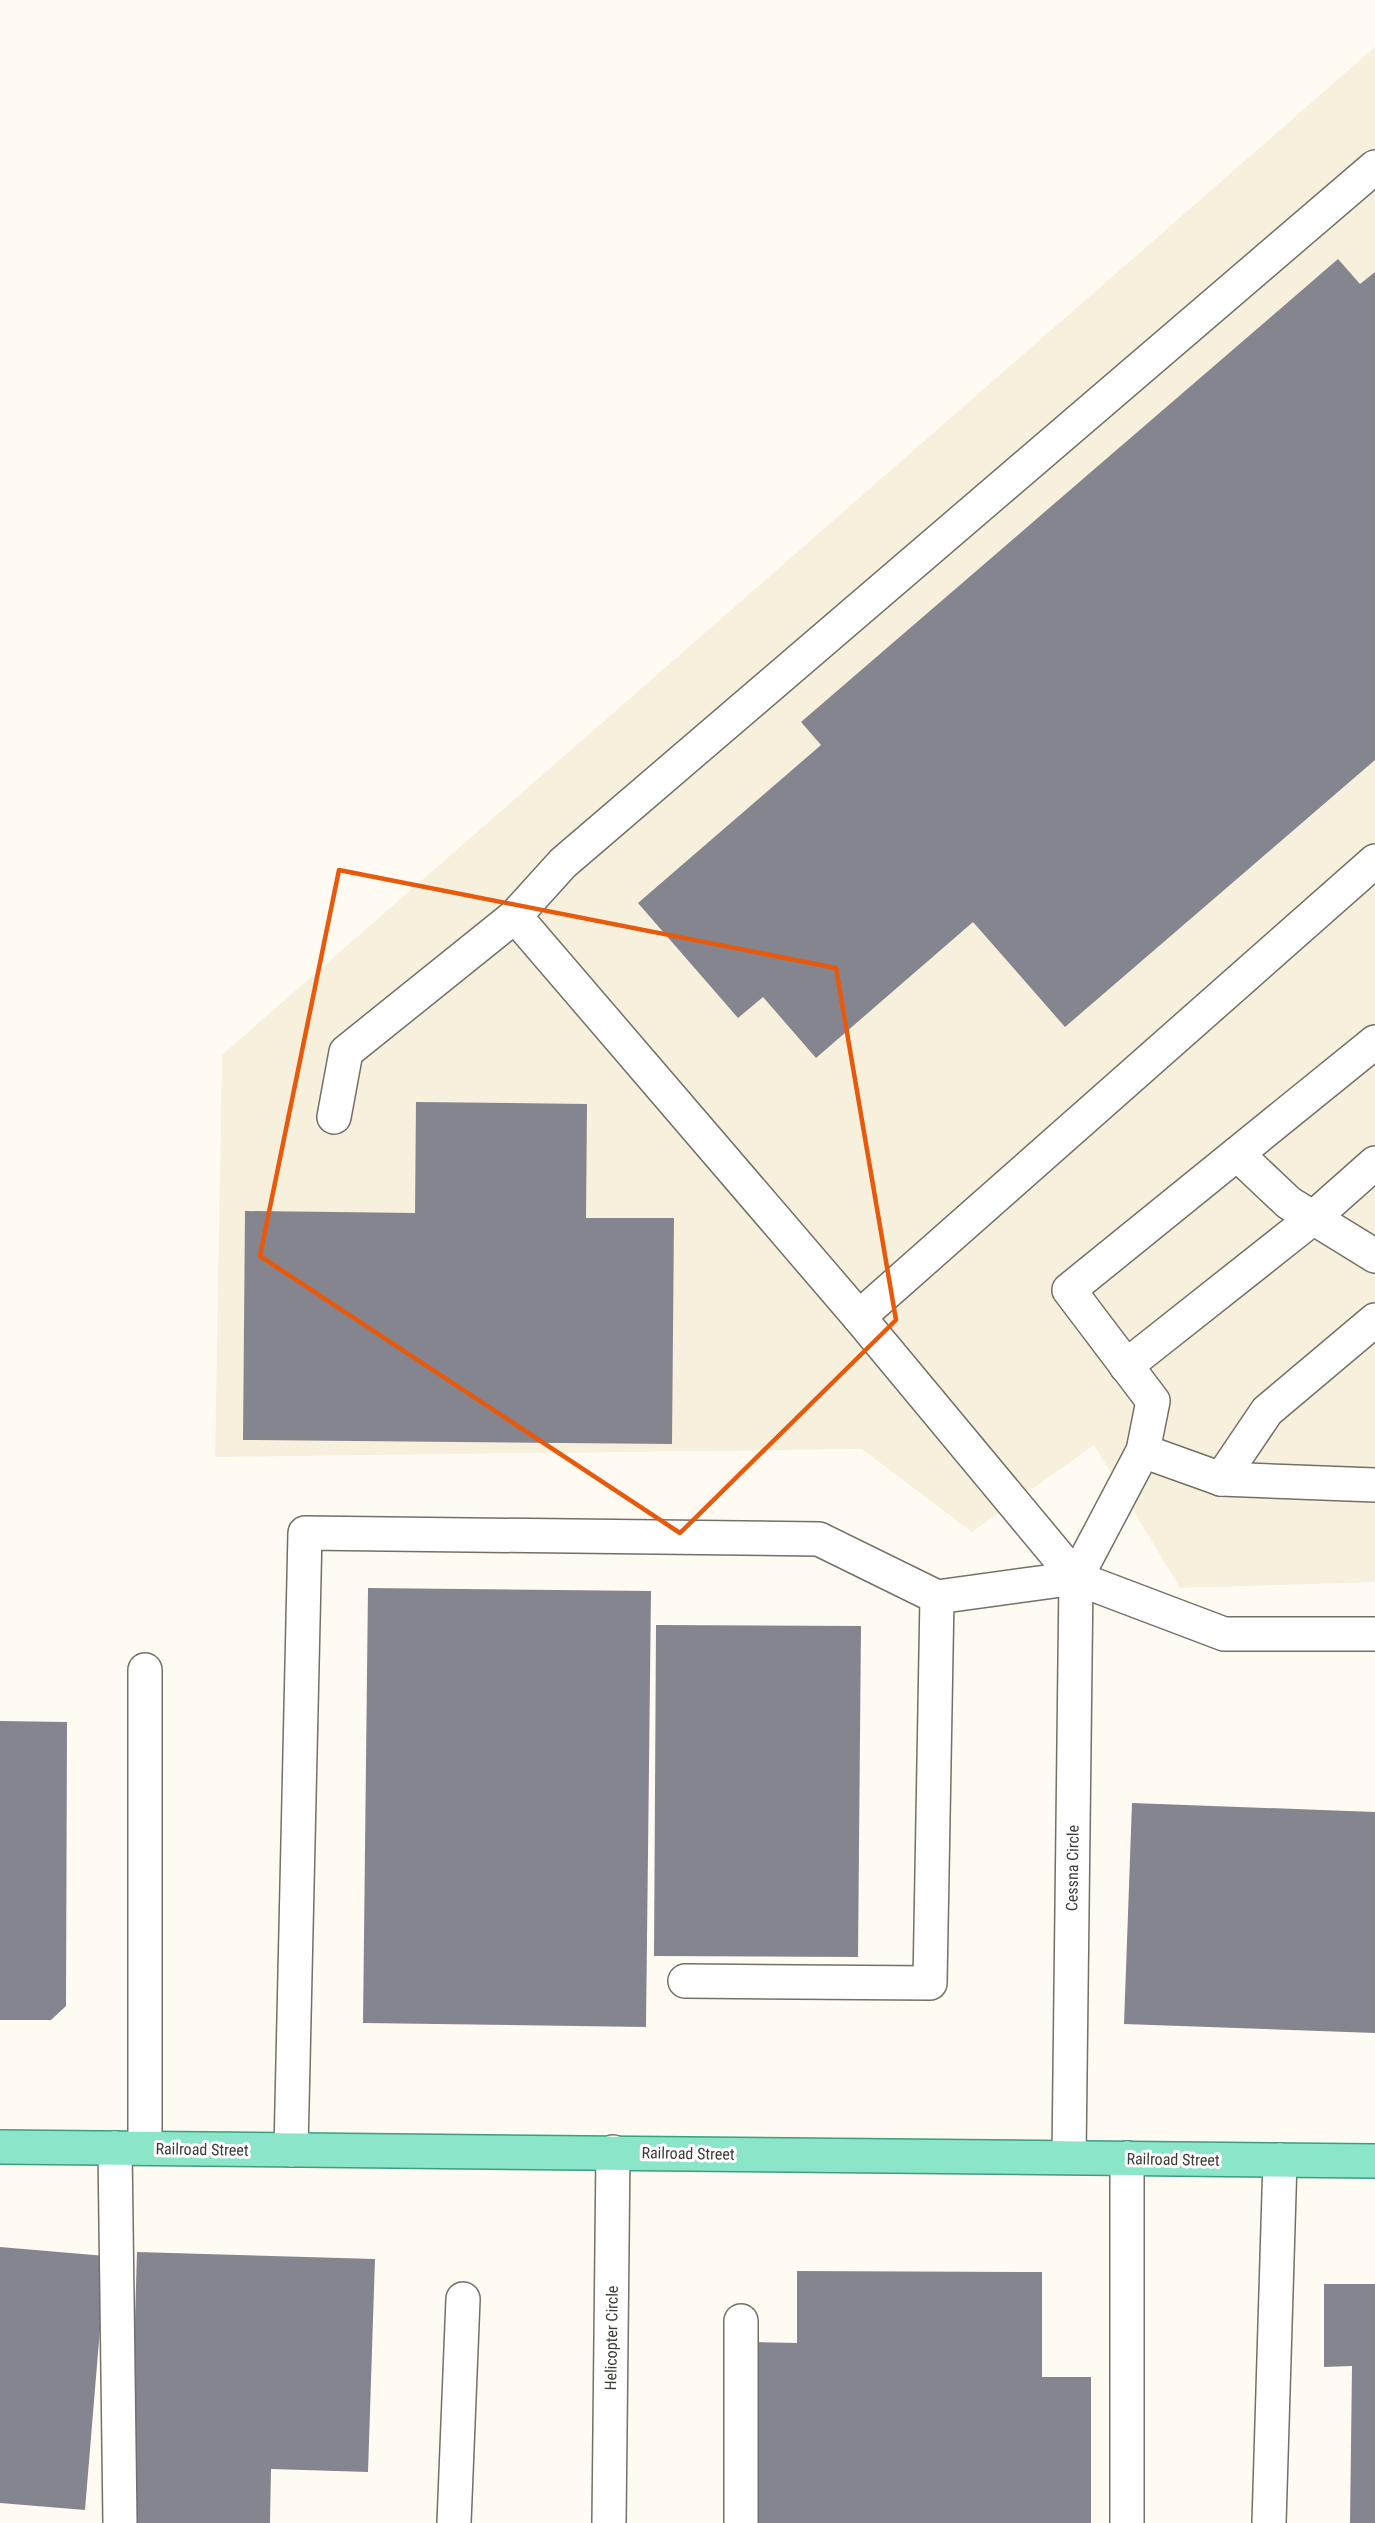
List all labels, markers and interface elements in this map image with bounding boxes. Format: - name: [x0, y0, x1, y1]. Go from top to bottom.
- street label: Cessna Circle: [1062, 1825, 1083, 1911]
- street label: Railroad Street: [155, 2139, 249, 2160]
- street label: Railroad Street: [641, 2143, 735, 2164]
- street label: Railroad Street: [1126, 2149, 1220, 2170]
- street label: Helicopter Circle: [601, 2285, 622, 2391]

